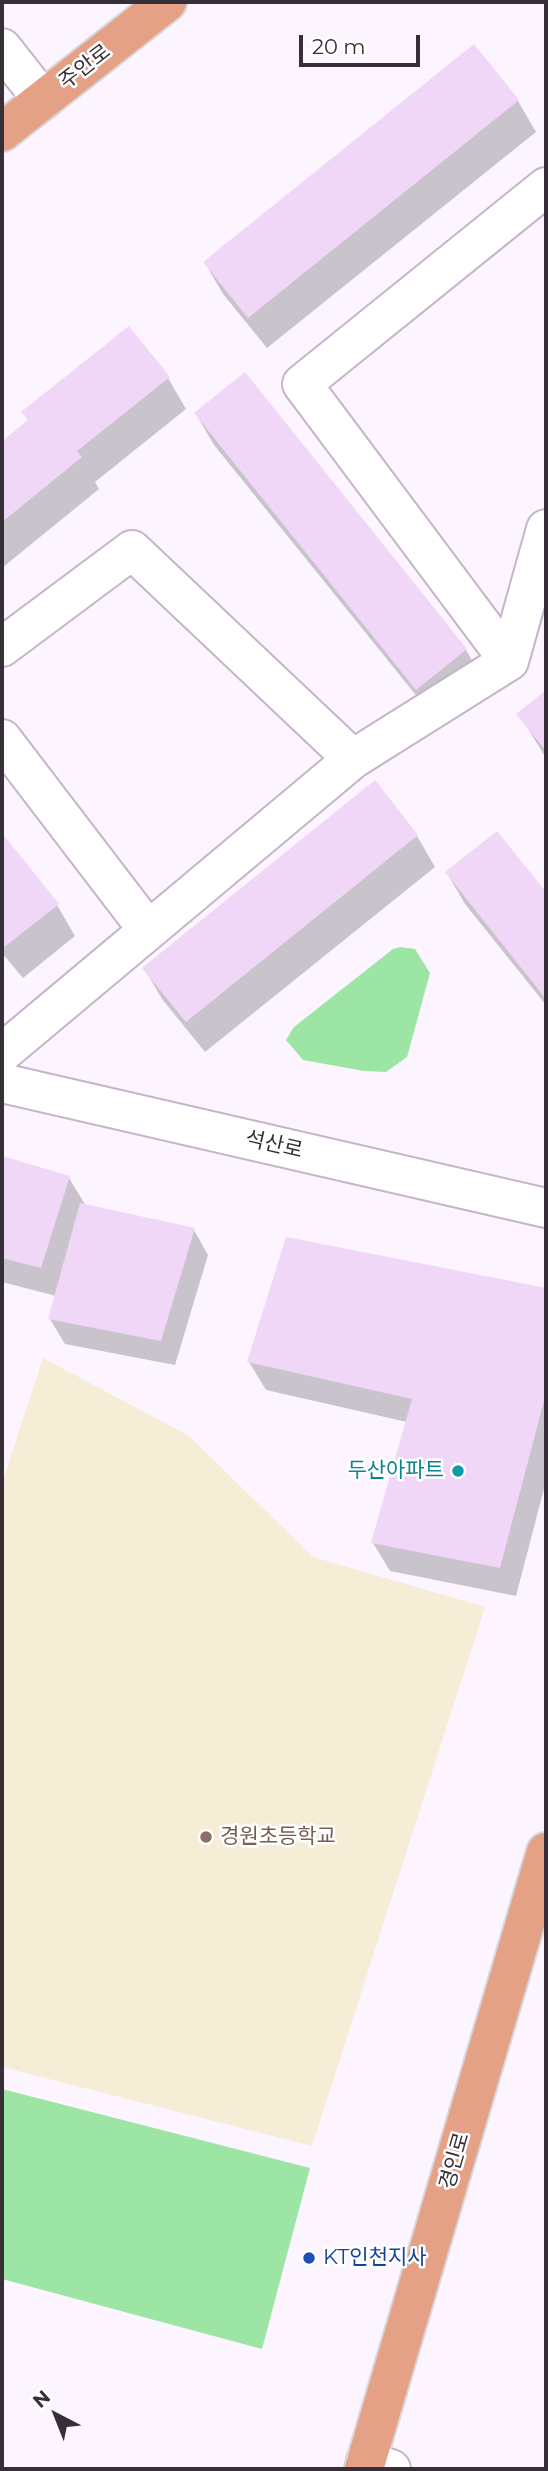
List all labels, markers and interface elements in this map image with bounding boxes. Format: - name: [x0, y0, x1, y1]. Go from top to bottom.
- scale bar: [303, 21, 424, 65]
- text: 20 m: [312, 34, 366, 59]
- street label: 주안로: [54, 39, 116, 95]
- street label: 석산로: [243, 1126, 305, 1164]
- place label: 두산아파트: [347, 1458, 444, 1484]
- marker: 두산아파트: [450, 1463, 466, 1479]
- place label: 경원초등학교: [220, 1824, 336, 1850]
- marker: 경원초등학교: [198, 1829, 214, 1845]
- street label: 경인로: [435, 2130, 475, 2192]
- place label: KT인천지사: [323, 2245, 427, 2271]
- marker: KT인천지사: [301, 2250, 317, 2266]
- north arrow: [21, 2380, 91, 2450]
- text: N: [28, 2385, 55, 2413]

